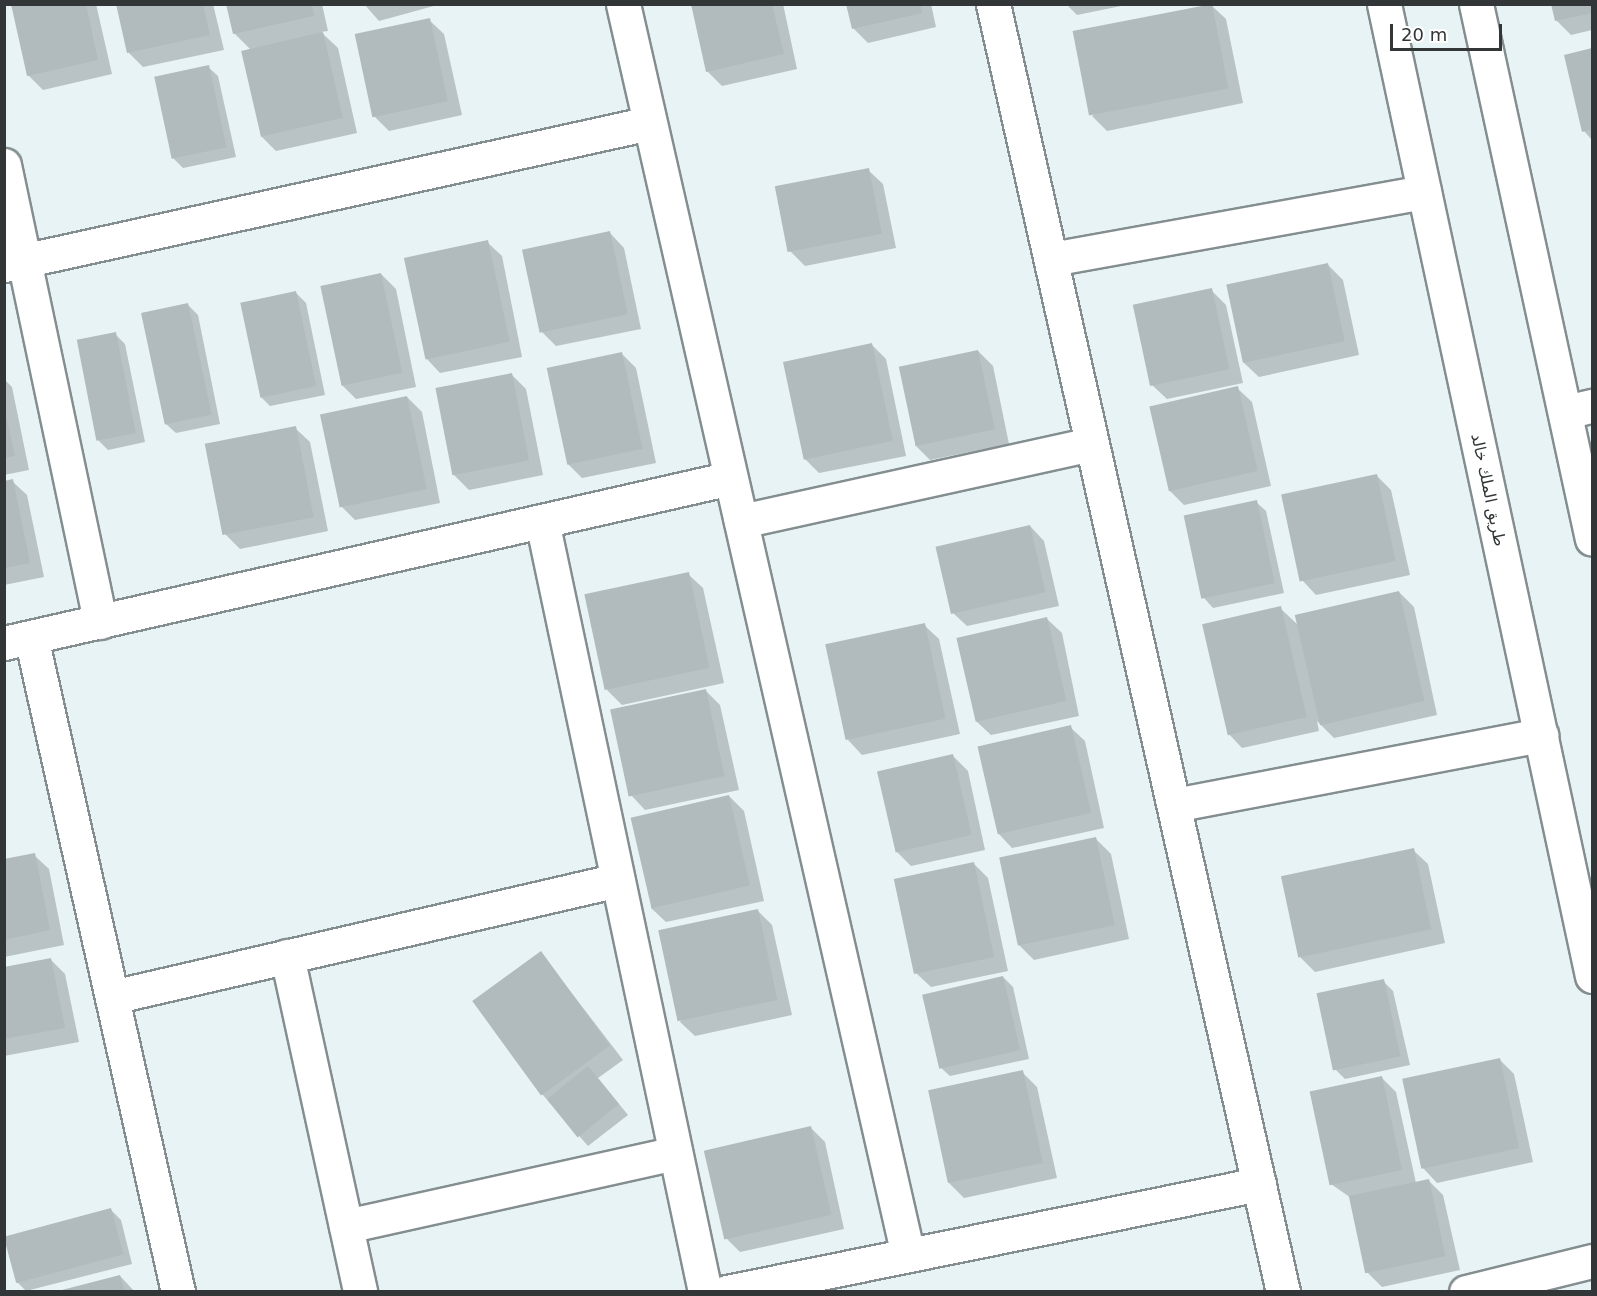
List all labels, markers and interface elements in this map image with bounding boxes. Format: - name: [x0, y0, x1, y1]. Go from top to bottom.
- scale bar: [1393, 12, 1506, 50]
- text: 20 m: [1401, 24, 1447, 45]
- street label: طريق الملك خالد: [1467, 432, 1509, 548]

